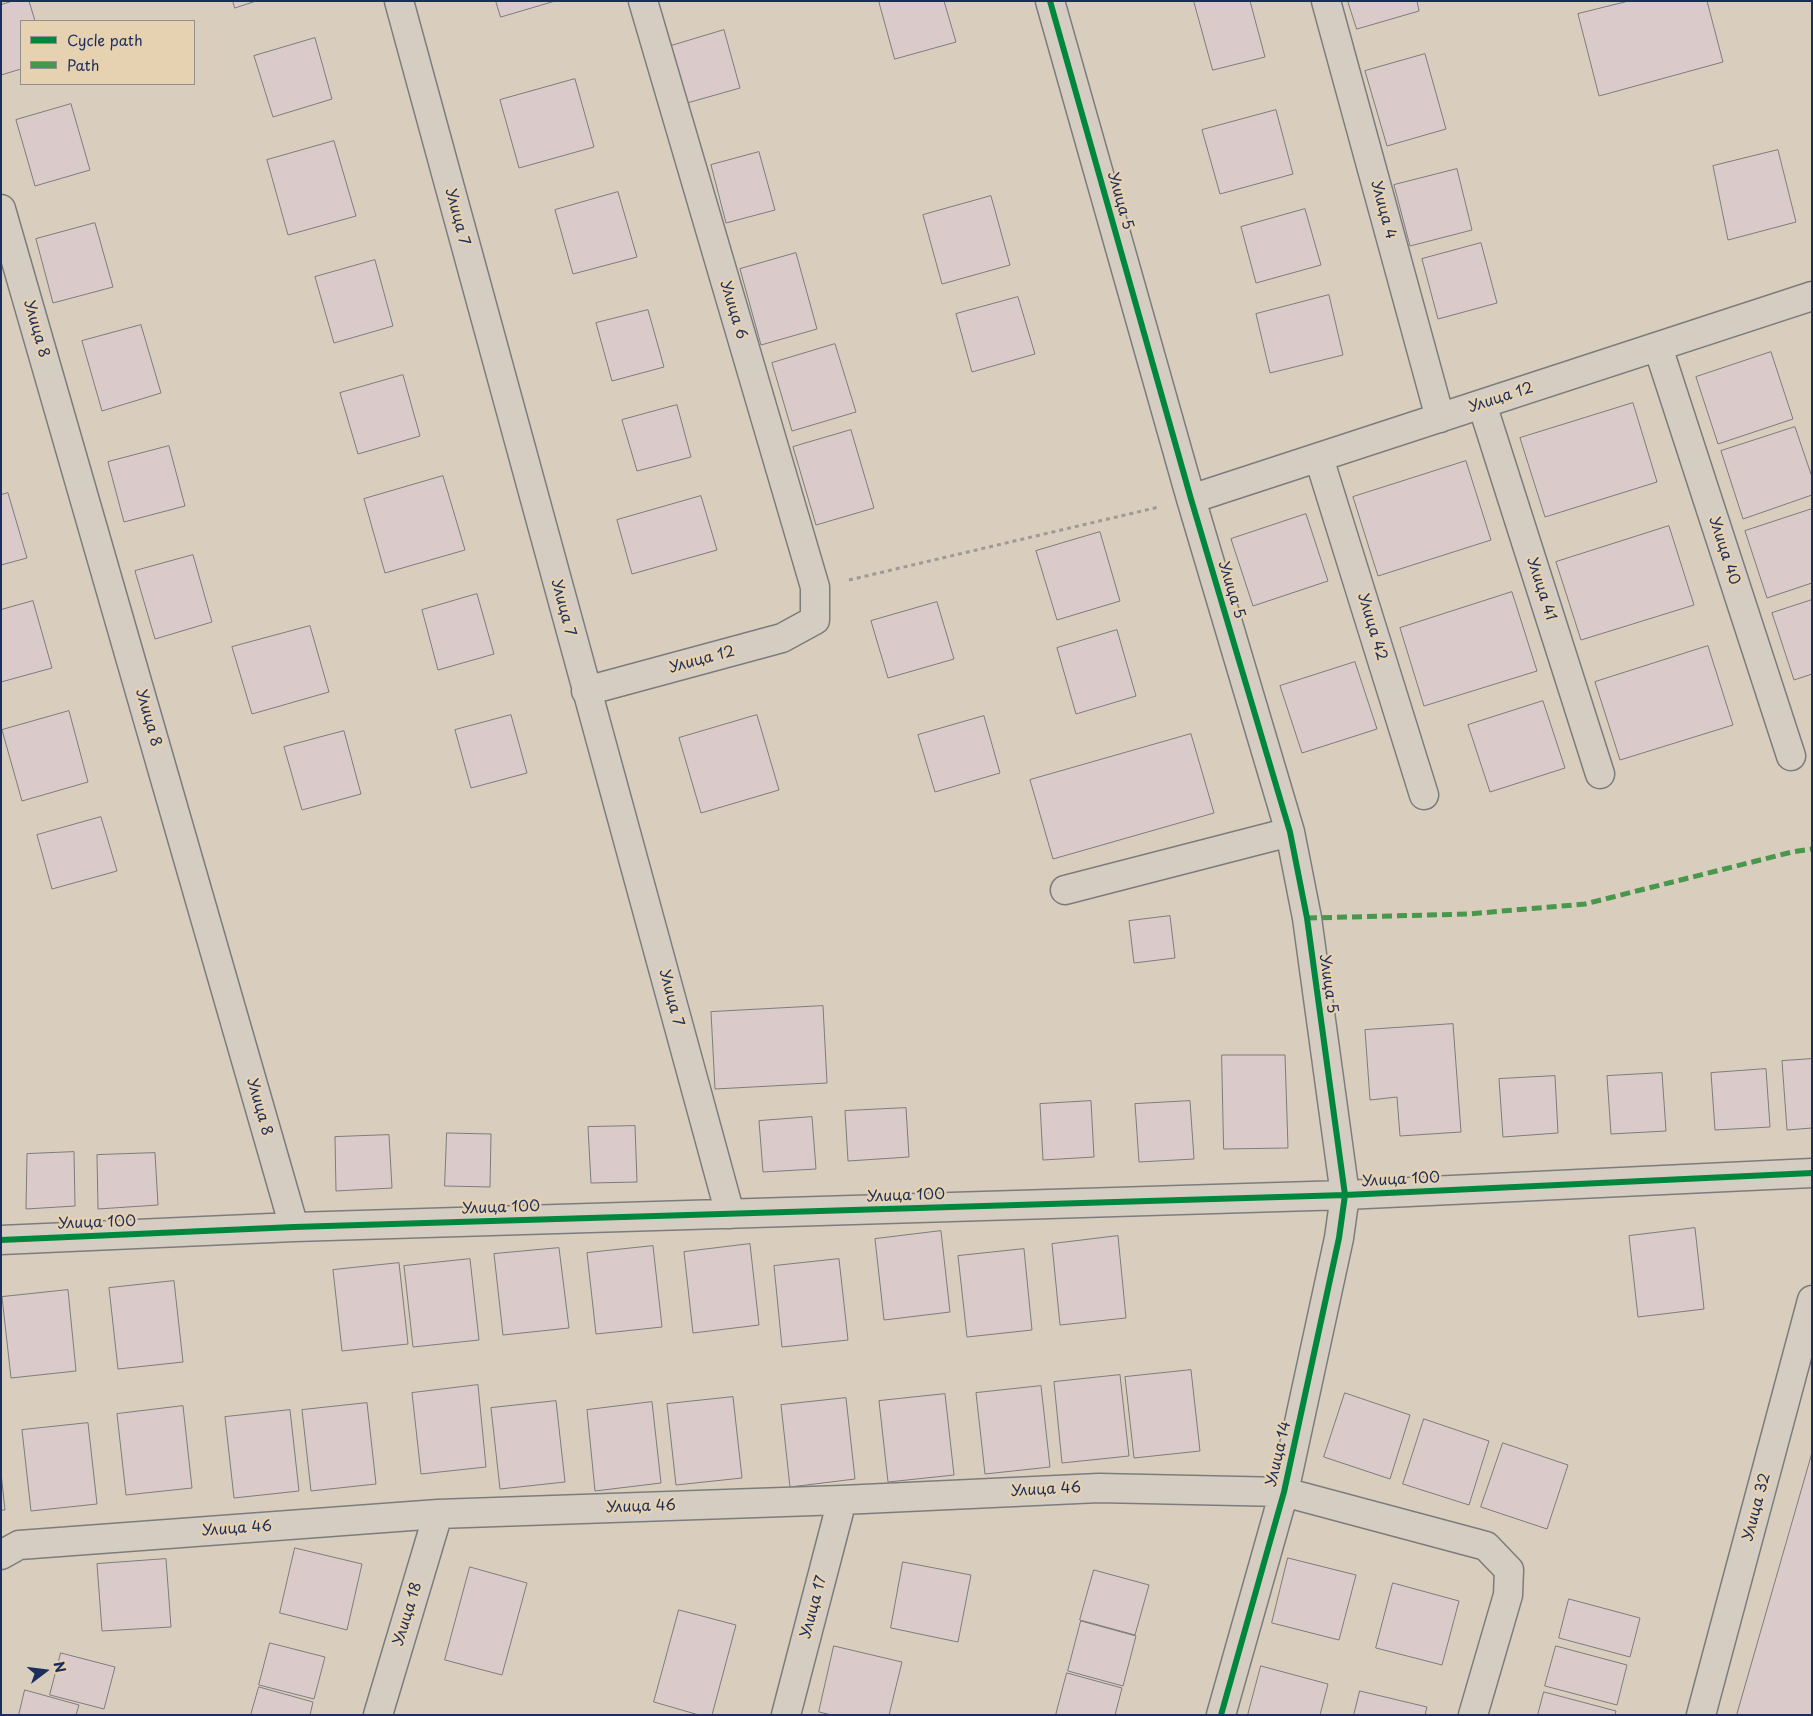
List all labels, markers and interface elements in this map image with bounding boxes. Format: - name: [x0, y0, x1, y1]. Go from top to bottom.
- legend: [20, 20, 195, 85]
- text: Cycle path: [67, 28, 143, 51]
- text: Path: [67, 53, 99, 76]
- street label: Улица 5: [1103, 170, 1137, 232]
- street label: Улица 4: [1367, 179, 1399, 241]
- street label: Улица 7: [441, 187, 473, 247]
- street label: Улица 6: [716, 279, 750, 341]
- street label: Улица 8: [19, 298, 53, 360]
- street label: Улица 12: [1466, 379, 1536, 417]
- street label: Улица 40: [1705, 515, 1743, 587]
- street label: Улица 41: [1522, 555, 1560, 623]
- street label: Улица 5: [1214, 559, 1248, 621]
- street label: Улица 7: [547, 578, 579, 638]
- street label: Улица 42: [1353, 591, 1391, 663]
- street label: Улица 12: [667, 643, 737, 677]
- street label: Улица 8: [131, 687, 165, 749]
- street label: Улица 5: [1315, 953, 1341, 1015]
- street label: Улица 7: [655, 968, 687, 1028]
- street label: Улица 8: [242, 1076, 276, 1138]
- street label: Улица 100: [1361, 1169, 1441, 1191]
- street label: Улица 100: [867, 1186, 945, 1206]
- street label: Улица 100: [462, 1198, 540, 1218]
- street label: Улица 100: [58, 1213, 136, 1233]
- street label: Улица 14: [1263, 1420, 1295, 1488]
- street label: Улица 32: [1739, 1471, 1775, 1543]
- street label: Улица 46: [1011, 1479, 1081, 1501]
- street label: Улица 46: [606, 1497, 676, 1517]
- street label: Улица 46: [201, 1518, 273, 1540]
- street label: Улица 17: [797, 1574, 831, 1640]
- street label: Улица 18: [390, 1580, 426, 1648]
- north arrow: [20, 1646, 70, 1696]
- text: N: [48, 1659, 72, 1675]

